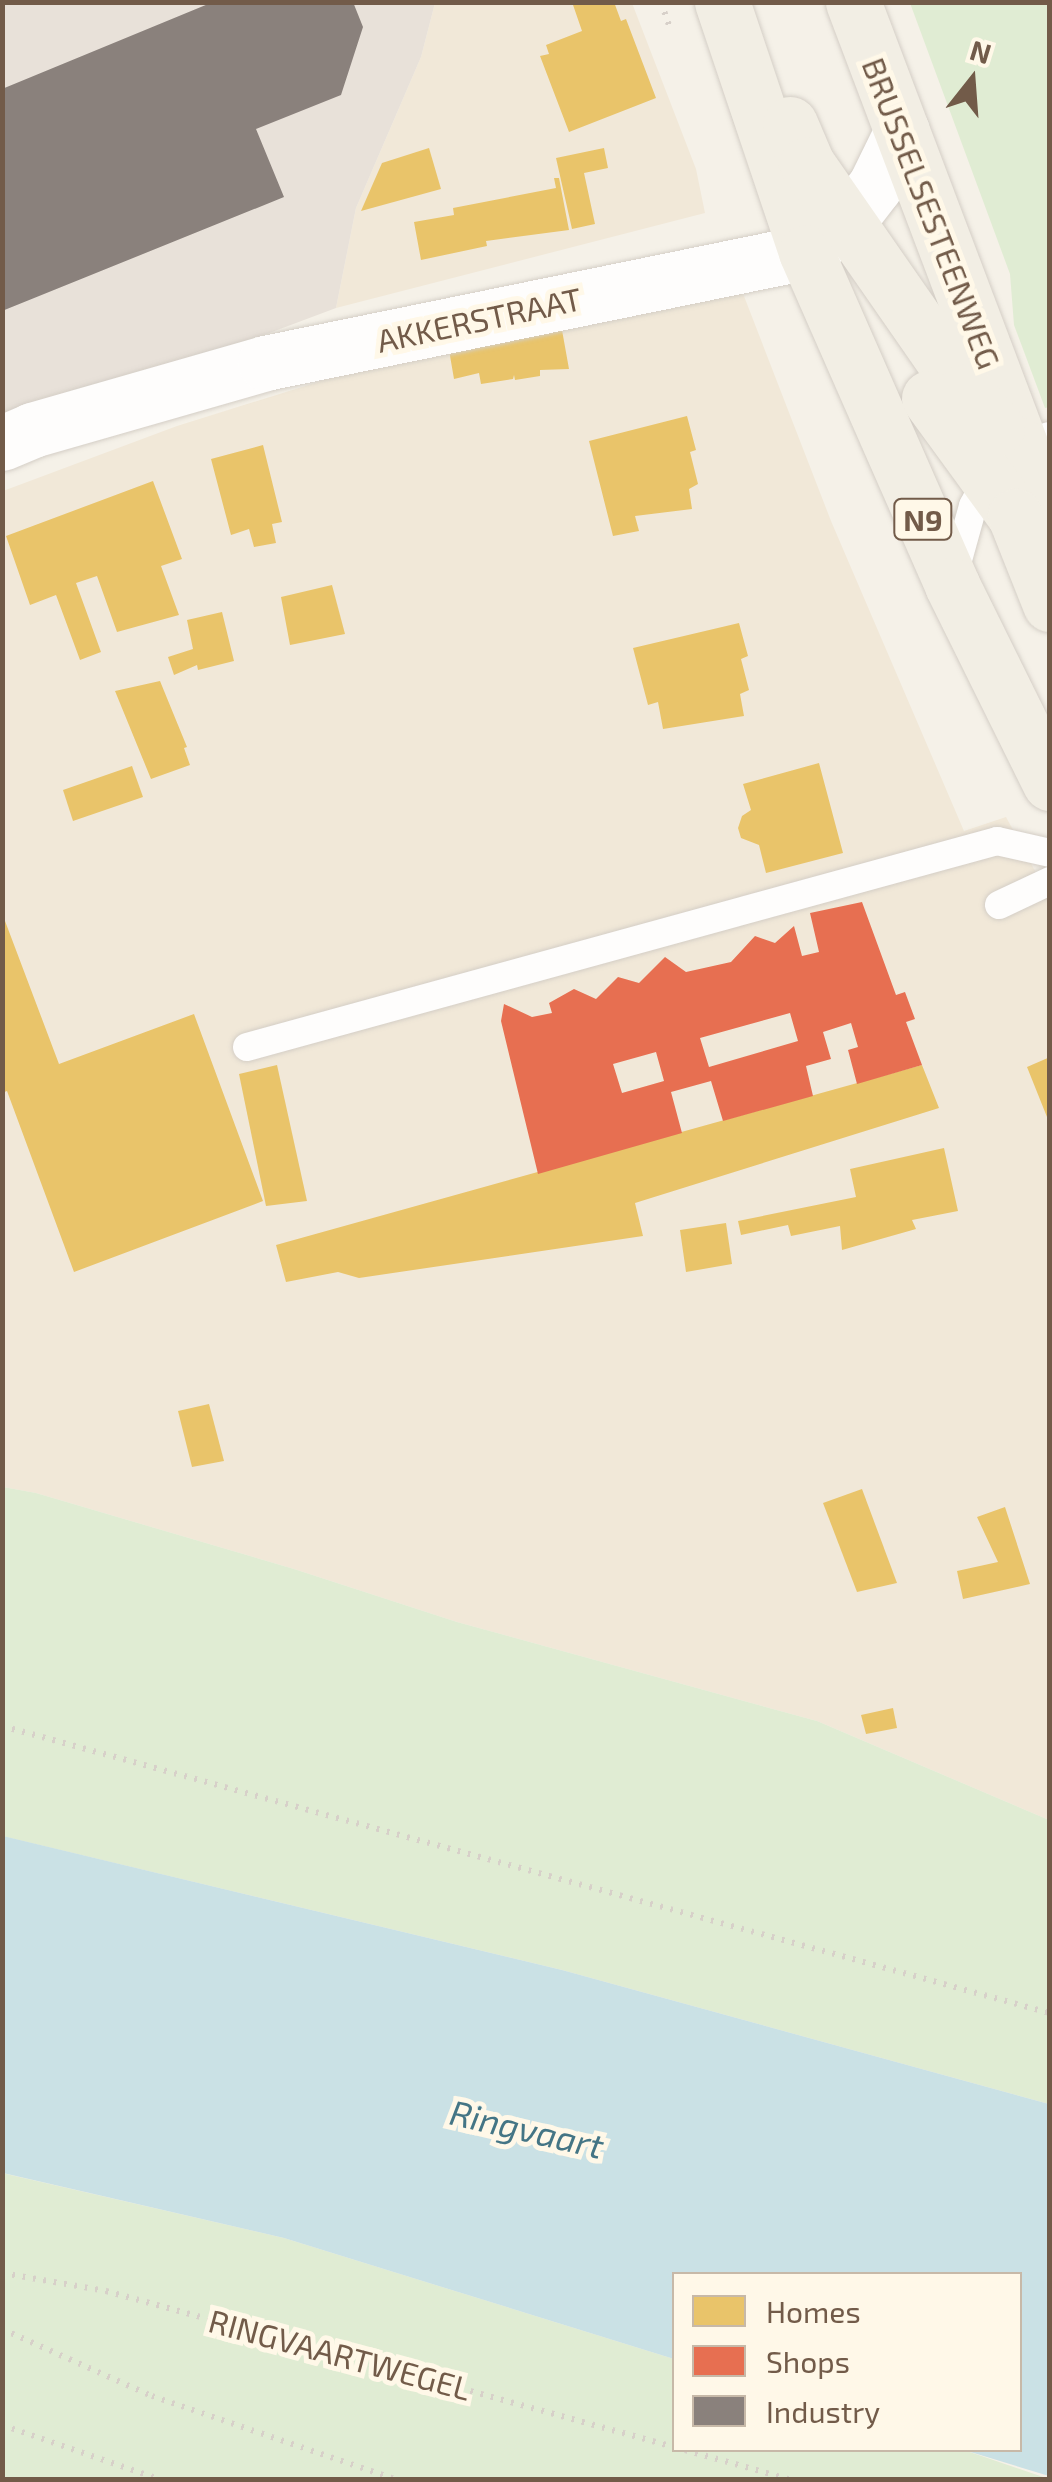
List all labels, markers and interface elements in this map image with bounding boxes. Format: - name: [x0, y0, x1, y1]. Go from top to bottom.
- north arrow: [922, 30, 1022, 130]
- street label: BRUSSELSESTEENWEG: [855, 52, 1009, 374]
- street label: AKKERSTRAAT: [373, 279, 585, 359]
- road number: N9: [893, 494, 953, 544]
- water label: Ringvaart: [446, 2090, 608, 2166]
- legend: [672, 2272, 1022, 2452]
- text: Homes: [766, 2293, 861, 2329]
- street label: RINGVAARTWEGEL: [205, 2301, 475, 2407]
- text: Shops: [766, 2343, 850, 2379]
- text: Industry: [766, 2393, 880, 2429]

